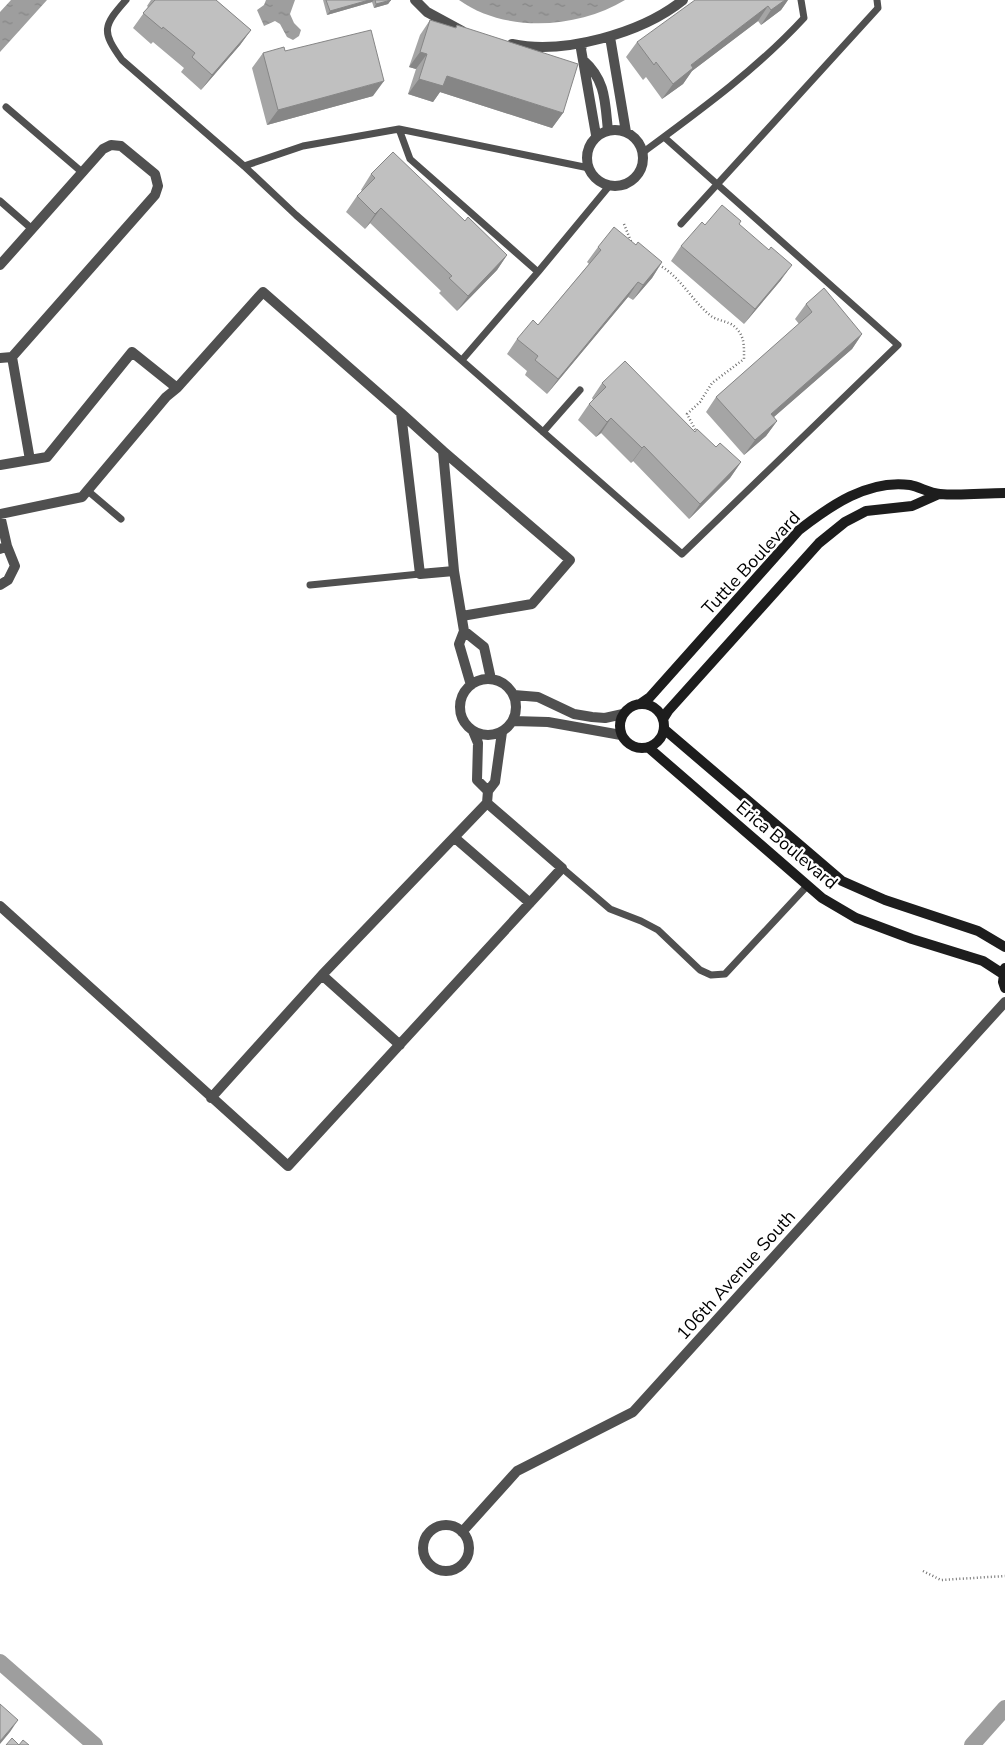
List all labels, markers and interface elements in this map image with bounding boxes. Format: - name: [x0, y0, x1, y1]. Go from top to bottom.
- street label: Tuttle Boulevard: [697, 506, 805, 620]
- street label: Erica Boulevard: [731, 795, 843, 895]
- street label: 106th Avenue South: [671, 1205, 801, 1345]

